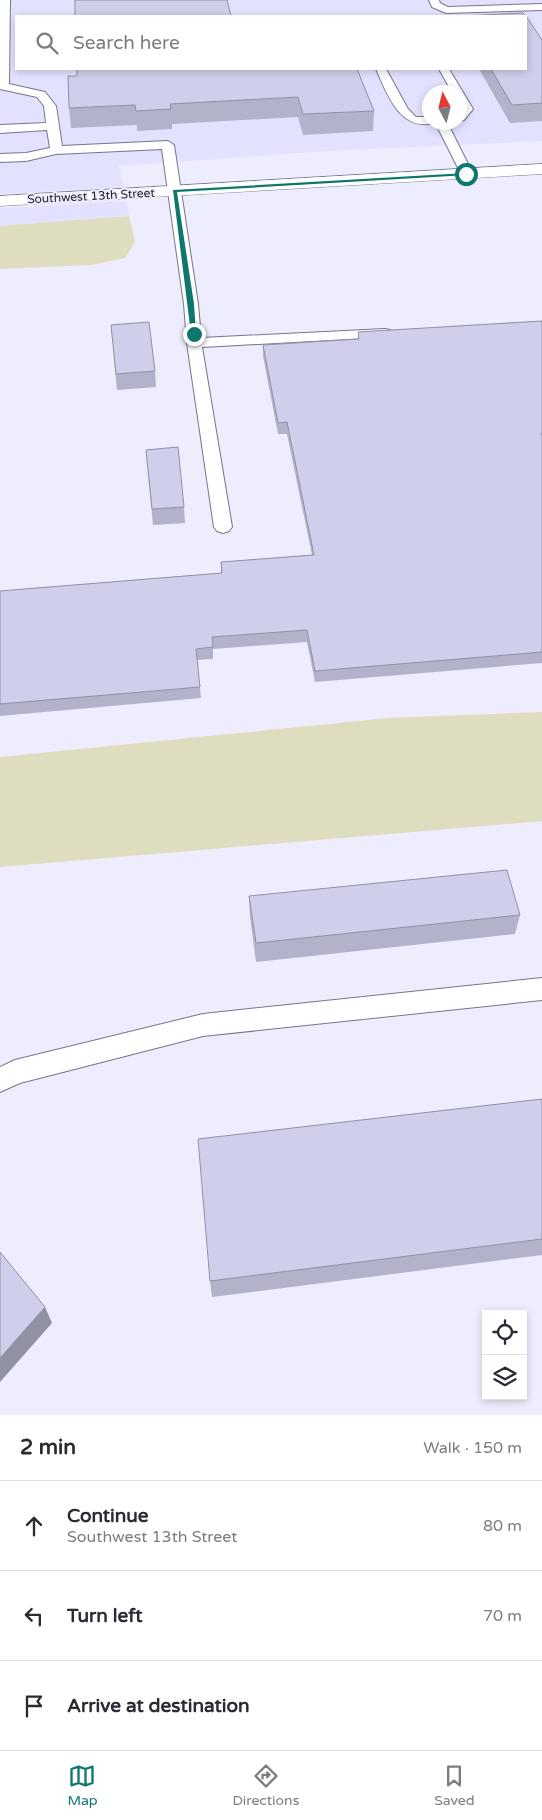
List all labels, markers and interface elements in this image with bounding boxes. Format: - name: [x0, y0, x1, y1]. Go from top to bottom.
- search box: [15, 15, 527, 70]
- icon: search: [33, 29, 61, 57]
- text: Search here: [73, 32, 180, 54]
- north arrow: [422, 85, 467, 130]
- route start: [455, 163, 478, 186]
- street label: Southwest 13th Street: [27, 186, 156, 206]
- route end: [183, 323, 206, 346]
- map controls: [482, 1310, 527, 1400]
- button: locate: [482, 1310, 527, 1355]
- button: layers: [482, 1355, 527, 1400]
- text: 2 min: [20, 1435, 76, 1460]
- text: Walk · 150 m: [423, 1438, 522, 1458]
- text: Continue: [67, 1505, 149, 1527]
- icon: ahead: [20, 1512, 48, 1540]
- text: 80 m: [483, 1516, 522, 1536]
- text: Southwest 13th Street: [67, 1527, 237, 1547]
- icon: left: [20, 1602, 48, 1630]
- text: Turn left: [67, 1605, 143, 1627]
- text: 70 m: [483, 1606, 522, 1626]
- icon: arrive: [20, 1692, 48, 1720]
- text: Arrive at destination: [67, 1695, 250, 1717]
- tab: Map: [67, 1762, 98, 1809]
- tab: Directions: [232, 1762, 299, 1809]
- tab: Saved: [434, 1762, 475, 1809]

